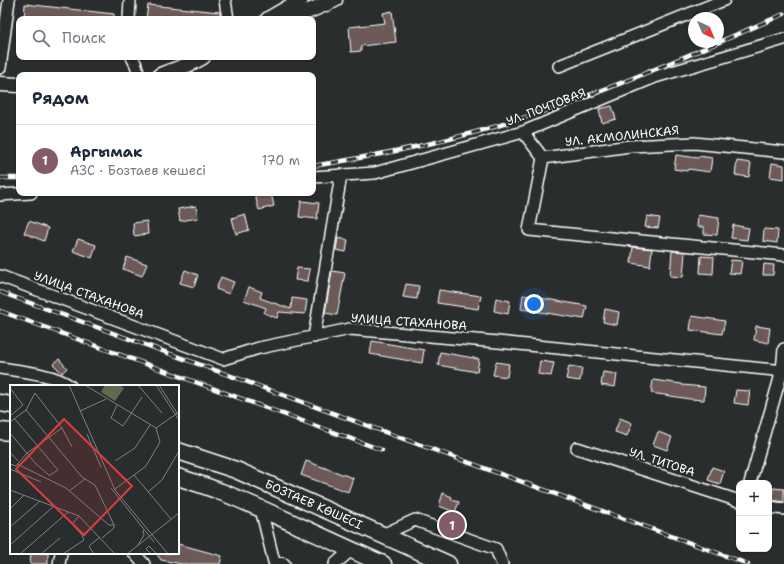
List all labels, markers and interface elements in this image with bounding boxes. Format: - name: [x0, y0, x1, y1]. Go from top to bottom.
- north arrow: [688, 12, 724, 48]
- search box: [16, 16, 316, 60]
- icon: search: [30, 27, 52, 49]
- text: Поиск: [62, 28, 106, 48]
- street label: УЛ. ПОЧТОВАЯ: [504, 84, 588, 130]
- text: Рядом: [32, 87, 89, 109]
- street label: УЛ. АКМОЛИНСКАЯ: [564, 122, 680, 150]
- text: Аргымак: [70, 142, 142, 162]
- text: 1: [42, 152, 48, 169]
- text: 170 m: [262, 152, 300, 169]
- text: АЗС · Бозтаев көшесі: [70, 162, 206, 179]
- street label: УЛИЦА СТАХАНОВА: [32, 268, 147, 322]
- your location: [524, 294, 544, 314]
- street label: УЛИЦА СТАХАНОВА: [350, 310, 468, 334]
- inset map: [10, 385, 179, 554]
- street label: УЛ. ТИТОВА: [627, 444, 697, 480]
- street label: БОЗТАЕВ КӨШЕСІ: [262, 476, 365, 533]
- map controls: [736, 480, 772, 552]
- button: +: [736, 480, 772, 516]
- pin: 1: [439, 510, 465, 540]
- button: −: [736, 516, 772, 552]

